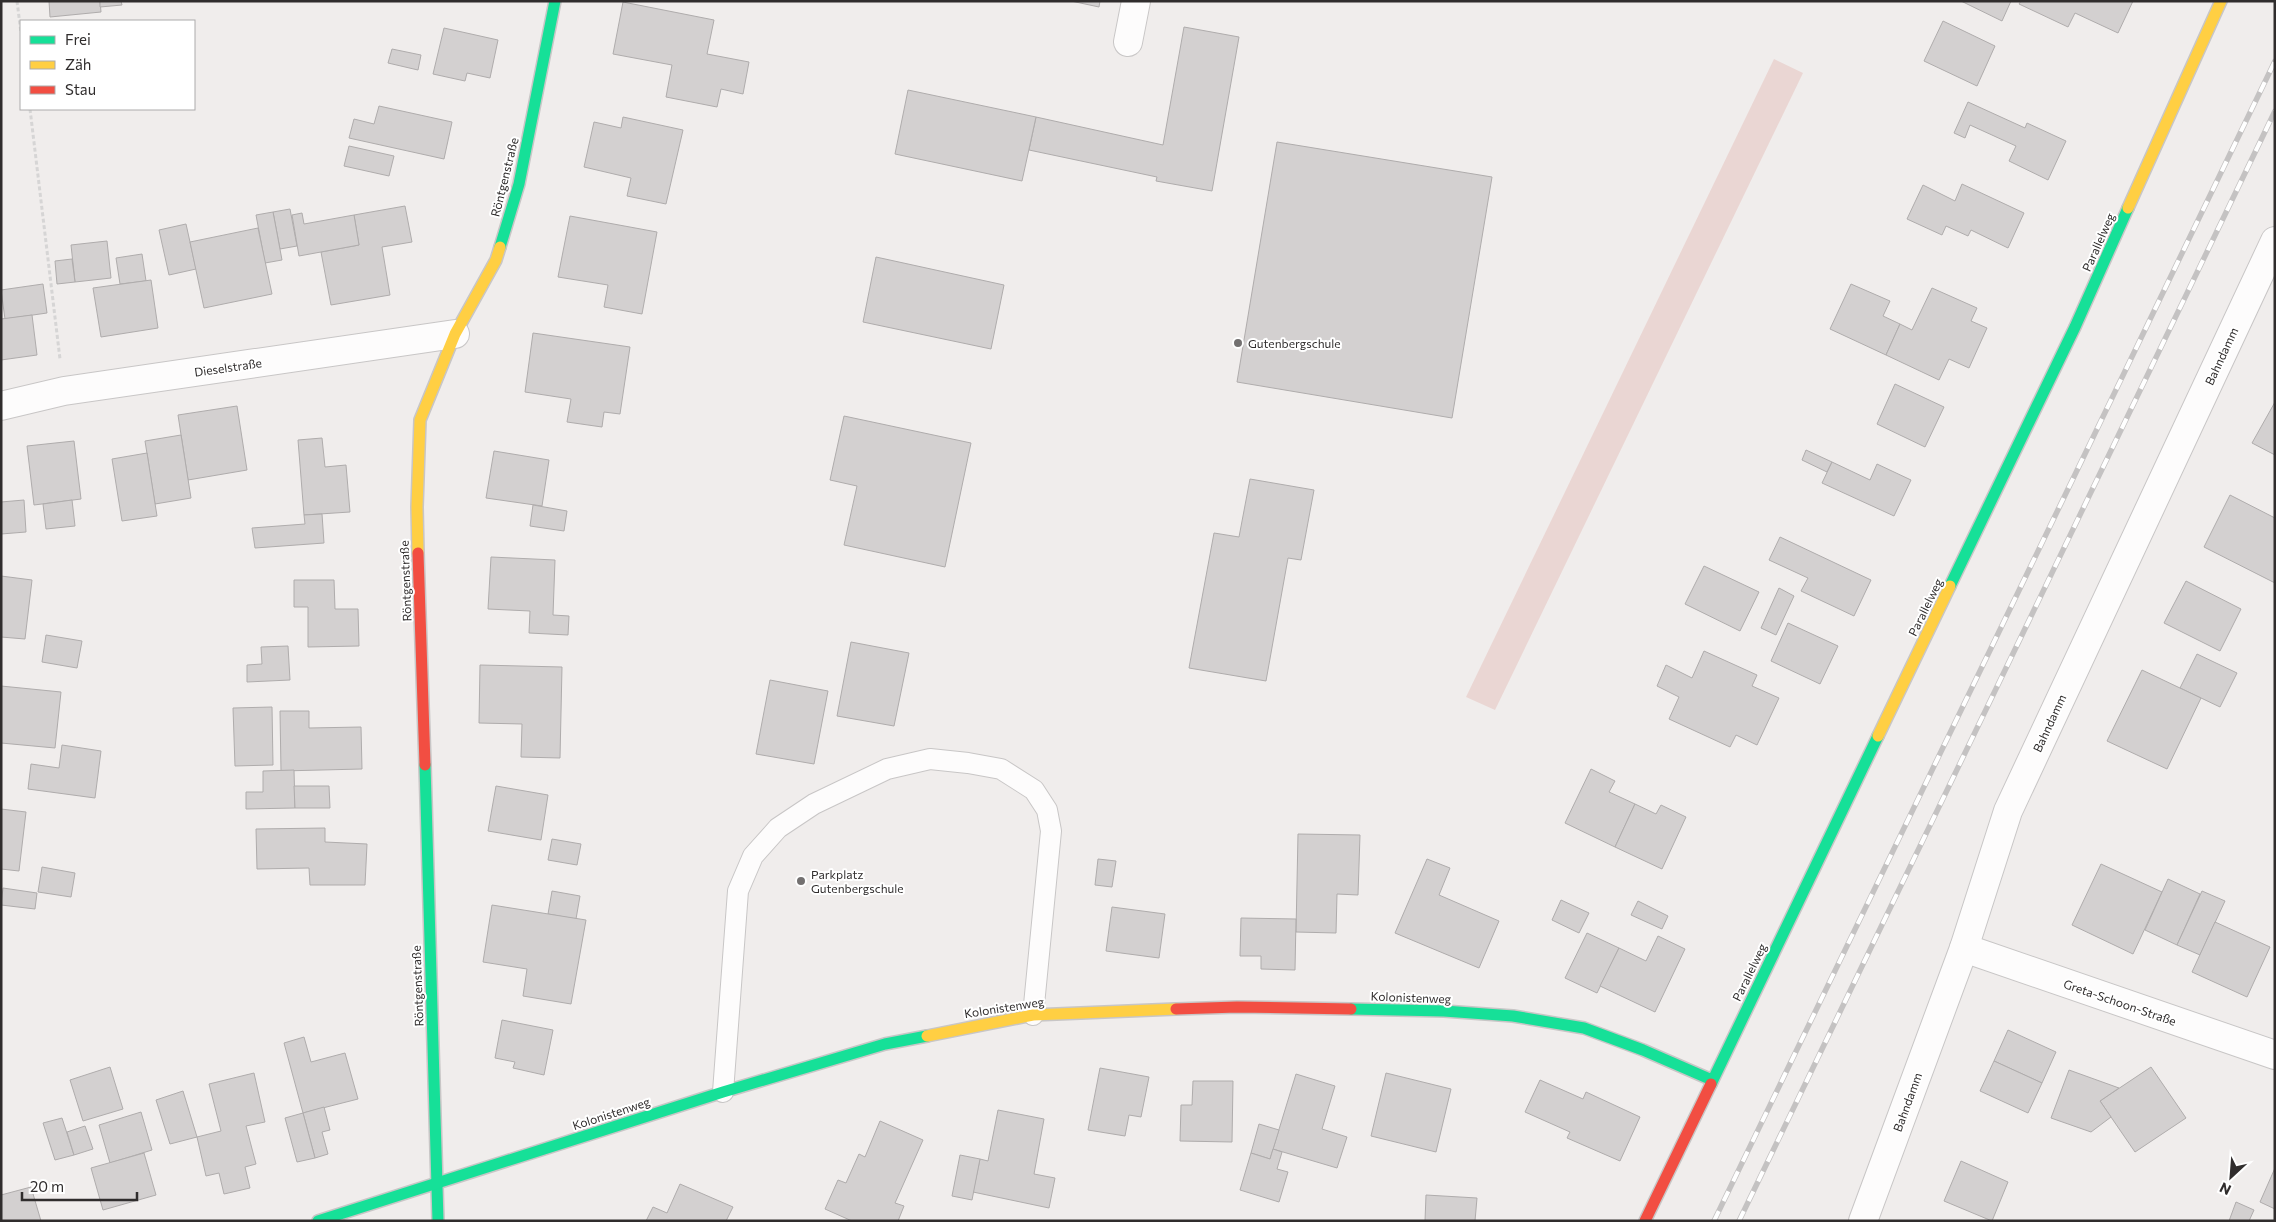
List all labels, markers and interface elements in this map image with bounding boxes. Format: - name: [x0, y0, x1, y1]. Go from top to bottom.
- legend: [20, 20, 195, 110]
- text: Frei: [65, 30, 91, 48]
- text: Zäh: [65, 55, 91, 73]
- text: Stau: [65, 80, 96, 98]
- street label: Röntgenstraße: [487, 136, 521, 218]
- street label: Parallelweg: [2079, 210, 2117, 273]
- street label: Bahndamm: [2202, 325, 2240, 387]
- place label: Gutenbergschule: [1248, 336, 1341, 350]
- marker: Gutenbergschule: [1232, 337, 1244, 349]
- street label: Dieselstraße: [193, 355, 263, 379]
- street label: Röntgenstraße: [397, 540, 413, 622]
- street label: Parallelweg: [1905, 575, 1945, 638]
- street label: Bahndamm: [2030, 692, 2068, 754]
- place label: Parkplatz Gutenbergschule: [811, 867, 904, 895]
- marker: Parkplatz Gutenbergschule: [795, 875, 807, 887]
- street label: Parallelweg: [1729, 940, 1769, 1003]
- street label: Röntgenstraße: [409, 945, 425, 1027]
- street label: Greta-Schoon-Straße: [2062, 976, 2178, 1028]
- street label: Kolonistenweg: [1371, 989, 1452, 1005]
- street label: Kolonistenweg: [963, 994, 1045, 1020]
- street label: Bahndamm: [1890, 1071, 1924, 1133]
- street label: Kolonistenweg: [571, 1094, 652, 1132]
- north arrow: [2206, 1152, 2256, 1202]
- scale bar: [22, 1170, 138, 1202]
- text: 20 m: [30, 1177, 64, 1195]
- text: N: [2217, 1179, 2234, 1199]

